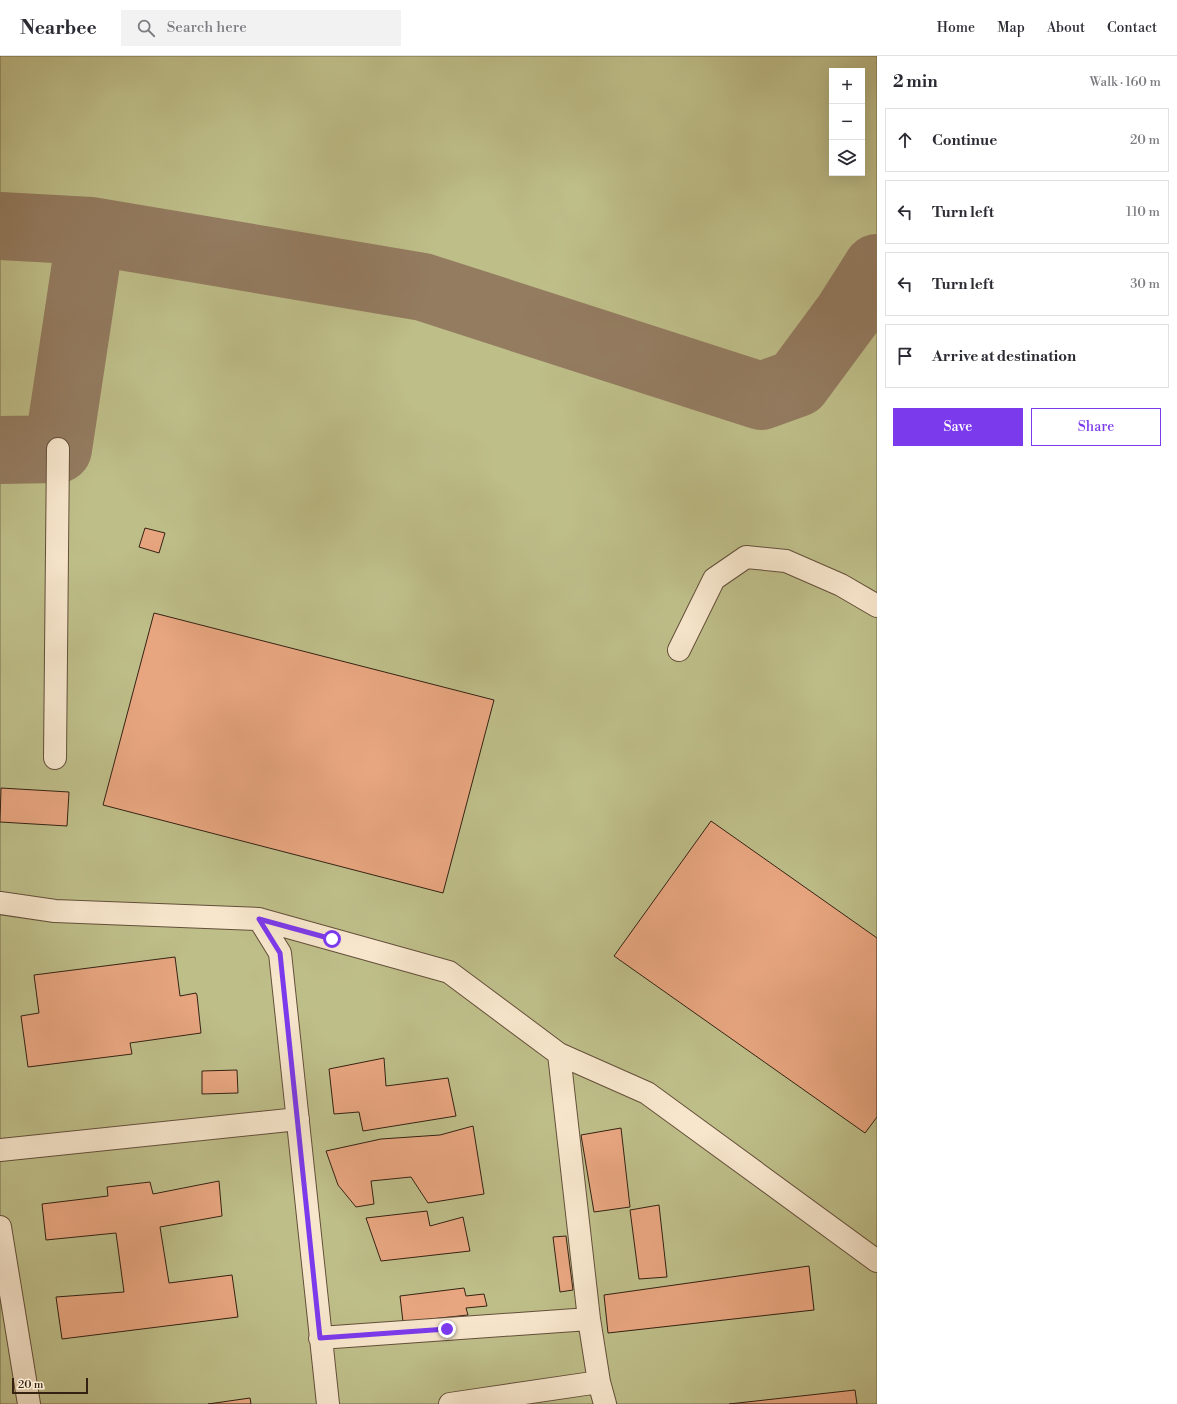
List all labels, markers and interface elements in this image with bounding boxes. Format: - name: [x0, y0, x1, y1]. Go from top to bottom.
- search box: [121, 10, 401, 46]
- text: Nearbee: [20, 16, 97, 40]
- icon: search: [135, 17, 157, 39]
- text: Search here: [167, 18, 247, 37]
- text: Home: [937, 19, 975, 37]
- text: Map: [997, 19, 1025, 37]
- text: About: [1047, 19, 1085, 37]
- text: Contact: [1107, 19, 1157, 37]
- map controls: [829, 68, 865, 176]
- button: +: [829, 68, 865, 104]
- text: 2 min: [893, 71, 938, 93]
- text: Walk · 160 m: [1090, 74, 1161, 90]
- button: −: [829, 104, 865, 140]
- icon: ahead: [894, 129, 916, 151]
- text: Continue: [932, 131, 997, 150]
- text: 20 m: [1130, 132, 1160, 148]
- button: layers: [829, 140, 865, 176]
- icon: left: [894, 201, 916, 223]
- text: Turn left: [932, 203, 994, 222]
- text: 110 m: [1126, 204, 1160, 220]
- icon: left: [894, 273, 916, 295]
- text: Turn left: [932, 275, 994, 294]
- text: 30 m: [1130, 276, 1160, 292]
- icon: arrive: [894, 345, 916, 367]
- text: Arrive at destination: [932, 347, 1076, 366]
- button: Save: [893, 408, 1023, 446]
- button: Share: [1031, 408, 1161, 446]
- route start: [323, 930, 341, 948]
- route end: [438, 1320, 456, 1338]
- scale bar: [12, 1376, 88, 1395]
- text: 20 m: [18, 1378, 43, 1392]

